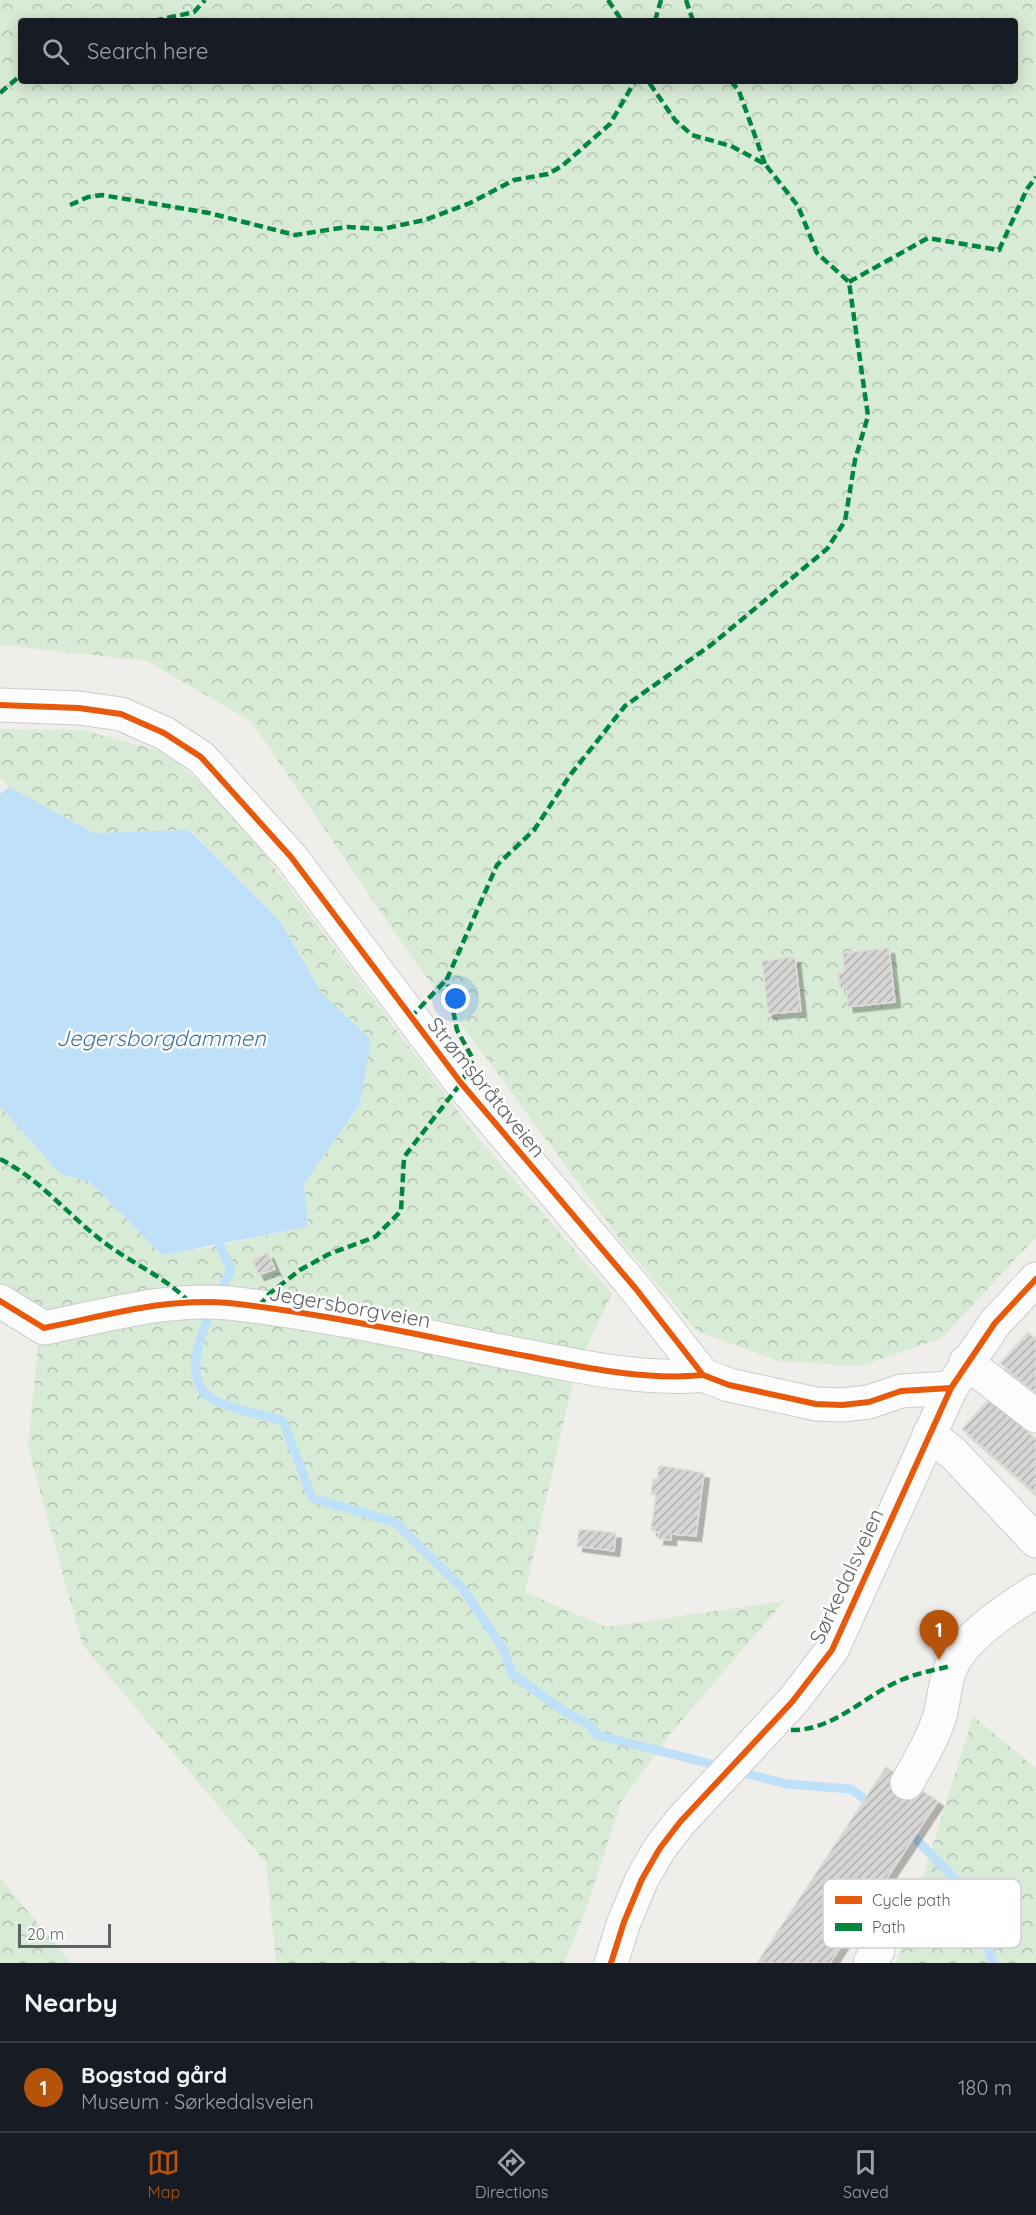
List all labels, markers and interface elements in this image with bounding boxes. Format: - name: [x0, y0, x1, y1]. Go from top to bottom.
- search box: [18, 18, 1018, 84]
- icon: search: [39, 35, 72, 68]
- text: Search here: [87, 37, 208, 65]
- your location: [441, 984, 470, 1013]
- street label: Strømsbråtaveien: [422, 1012, 552, 1162]
- water label: Jegersborgdammen: [56, 1024, 267, 1052]
- street label: Jegersborgveien: [267, 1279, 433, 1333]
- street label: Sørkedalsveien: [803, 1504, 889, 1648]
- pin: 1: [920, 1610, 958, 1660]
- legend: [823, 1879, 1021, 1948]
- text: Cycle path: [872, 1890, 951, 1910]
- text: Path: [872, 1917, 906, 1937]
- scale bar: [18, 1921, 111, 1948]
- text: 20 m: [27, 1924, 64, 1944]
- text: Nearby: [24, 1986, 118, 2019]
- text: Bogstad gård: [81, 2061, 227, 2089]
- text: 1: [40, 2075, 47, 2100]
- text: 180 m: [958, 2075, 1012, 2100]
- text: Museum · Sørkedalsveien: [81, 2089, 314, 2114]
- tab: Map: [147, 2146, 180, 2202]
- tab: Directions: [475, 2146, 548, 2202]
- tab: Saved: [843, 2146, 889, 2202]

